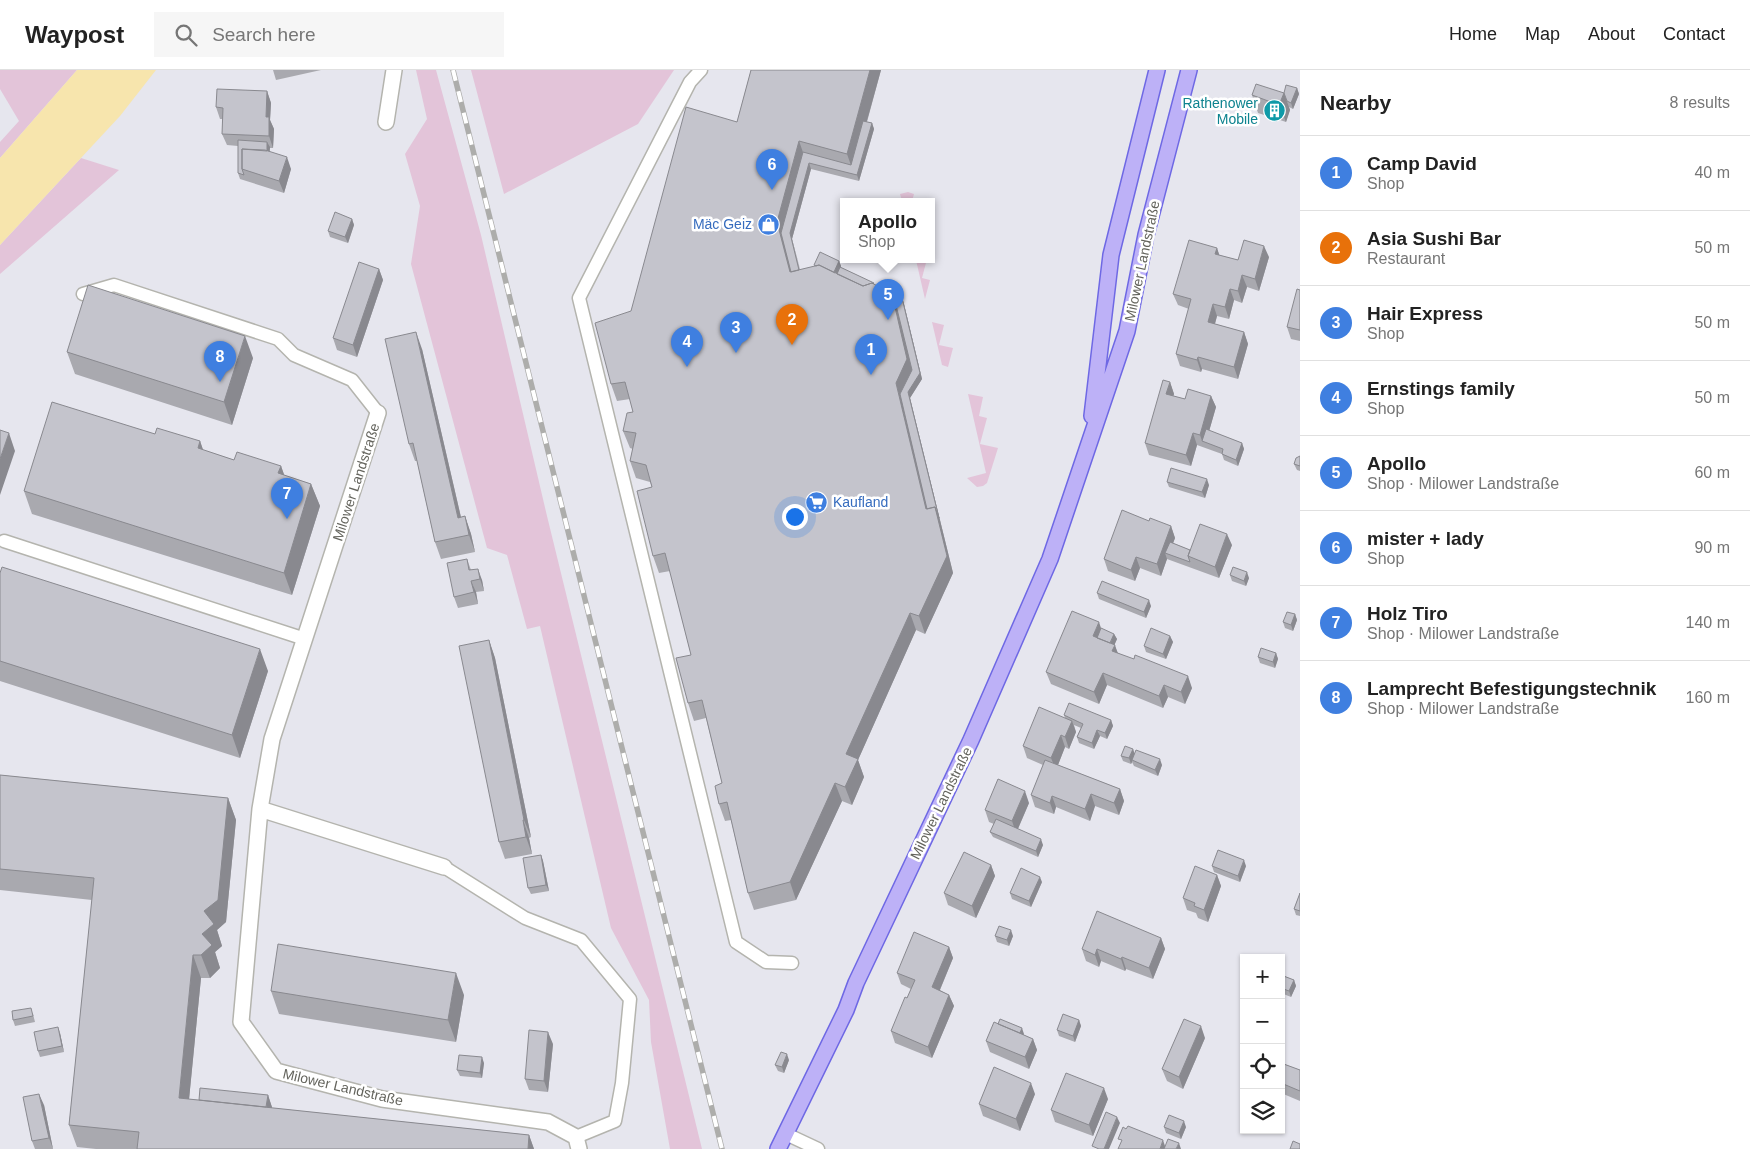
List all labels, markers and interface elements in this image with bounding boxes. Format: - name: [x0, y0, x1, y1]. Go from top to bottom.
- search box: [154, 12, 504, 57]
- text: Waypost: [25, 21, 124, 48]
- icon: search: [172, 21, 200, 49]
- text: Search here: [212, 24, 316, 45]
- text: Home: [1449, 24, 1497, 44]
- text: Map: [1525, 24, 1560, 44]
- text: About: [1588, 24, 1635, 44]
- text: Contact: [1663, 24, 1725, 44]
- text: Nearby: [1320, 91, 1391, 114]
- text: 8 results: [1670, 94, 1730, 111]
- place label: Rathenower Mobile: [1183, 95, 1258, 127]
- building icon: Rathenower Mobile: [1262, 99, 1286, 123]
- pin: 6: [756, 149, 788, 190]
- text: Camp David: [1367, 153, 1477, 174]
- text: 1: [1332, 164, 1340, 181]
- text: 40 m: [1694, 164, 1730, 181]
- text: Shop: [1367, 175, 1404, 192]
- popup: [840, 198, 935, 263]
- street label: Milower Landstraße: [1121, 199, 1163, 323]
- text: Apollo: [858, 211, 917, 232]
- shop icon: Mäc Geiz: [756, 212, 780, 236]
- place label: Mäc Geiz: [693, 216, 752, 232]
- text: Asia Sushi Bar: [1367, 228, 1501, 249]
- text: Shop: [858, 233, 895, 250]
- text: 2: [1332, 239, 1340, 256]
- text: 50 m: [1694, 239, 1730, 256]
- text: Restaurant: [1367, 250, 1445, 267]
- pin: 5: [872, 279, 904, 320]
- text: Hair Express: [1367, 303, 1483, 324]
- pin: 2: [776, 304, 808, 345]
- pin: 3: [720, 312, 752, 353]
- text: 3: [1332, 314, 1340, 331]
- text: 50 m: [1694, 314, 1730, 331]
- text: Shop: [1367, 325, 1404, 342]
- pin: 4: [671, 326, 703, 367]
- pin: 1: [855, 334, 887, 375]
- pin: 8: [204, 341, 236, 382]
- text: Ernstings family: [1367, 378, 1515, 399]
- text: 4: [1332, 389, 1340, 406]
- text: 50 m: [1694, 389, 1730, 406]
- text: Shop: [1367, 400, 1404, 417]
- street label: Milower Landstraße: [329, 421, 383, 543]
- text: Apollo: [1367, 453, 1426, 474]
- text: 5: [1332, 464, 1340, 481]
- text: 60 m: [1694, 464, 1730, 481]
- text: Shop · Milower Landstraße: [1367, 475, 1559, 492]
- pin: 7: [271, 478, 303, 519]
- supermarket icon: Kaufland: [805, 490, 829, 514]
- place label: Kaufland: [833, 494, 888, 510]
- your location: [782, 504, 808, 530]
- text: mister + lady: [1367, 528, 1484, 549]
- text: 6: [1332, 539, 1340, 556]
- text: 90 m: [1694, 539, 1730, 556]
- text: Shop: [1367, 550, 1404, 567]
- text: Holz Tiro: [1367, 603, 1448, 624]
- text: 7: [1332, 614, 1340, 631]
- text: 140 m: [1686, 614, 1730, 631]
- text: Shop · Milower Landstraße: [1367, 625, 1559, 642]
- text: Lamprecht Befestigungstechnik: [1367, 678, 1656, 699]
- text: 8: [1332, 689, 1340, 706]
- text: 160 m: [1686, 689, 1730, 706]
- text: Shop · Milower Landstraße: [1367, 700, 1559, 717]
- street label: Milower Landstraße: [907, 744, 975, 862]
- map controls: [1240, 954, 1285, 1134]
- button: +: [1240, 954, 1285, 999]
- button: −: [1240, 999, 1285, 1044]
- button: locate: [1240, 1044, 1285, 1089]
- street label: Milower Landstraße: [281, 1065, 405, 1109]
- button: layers: [1240, 1089, 1285, 1134]

